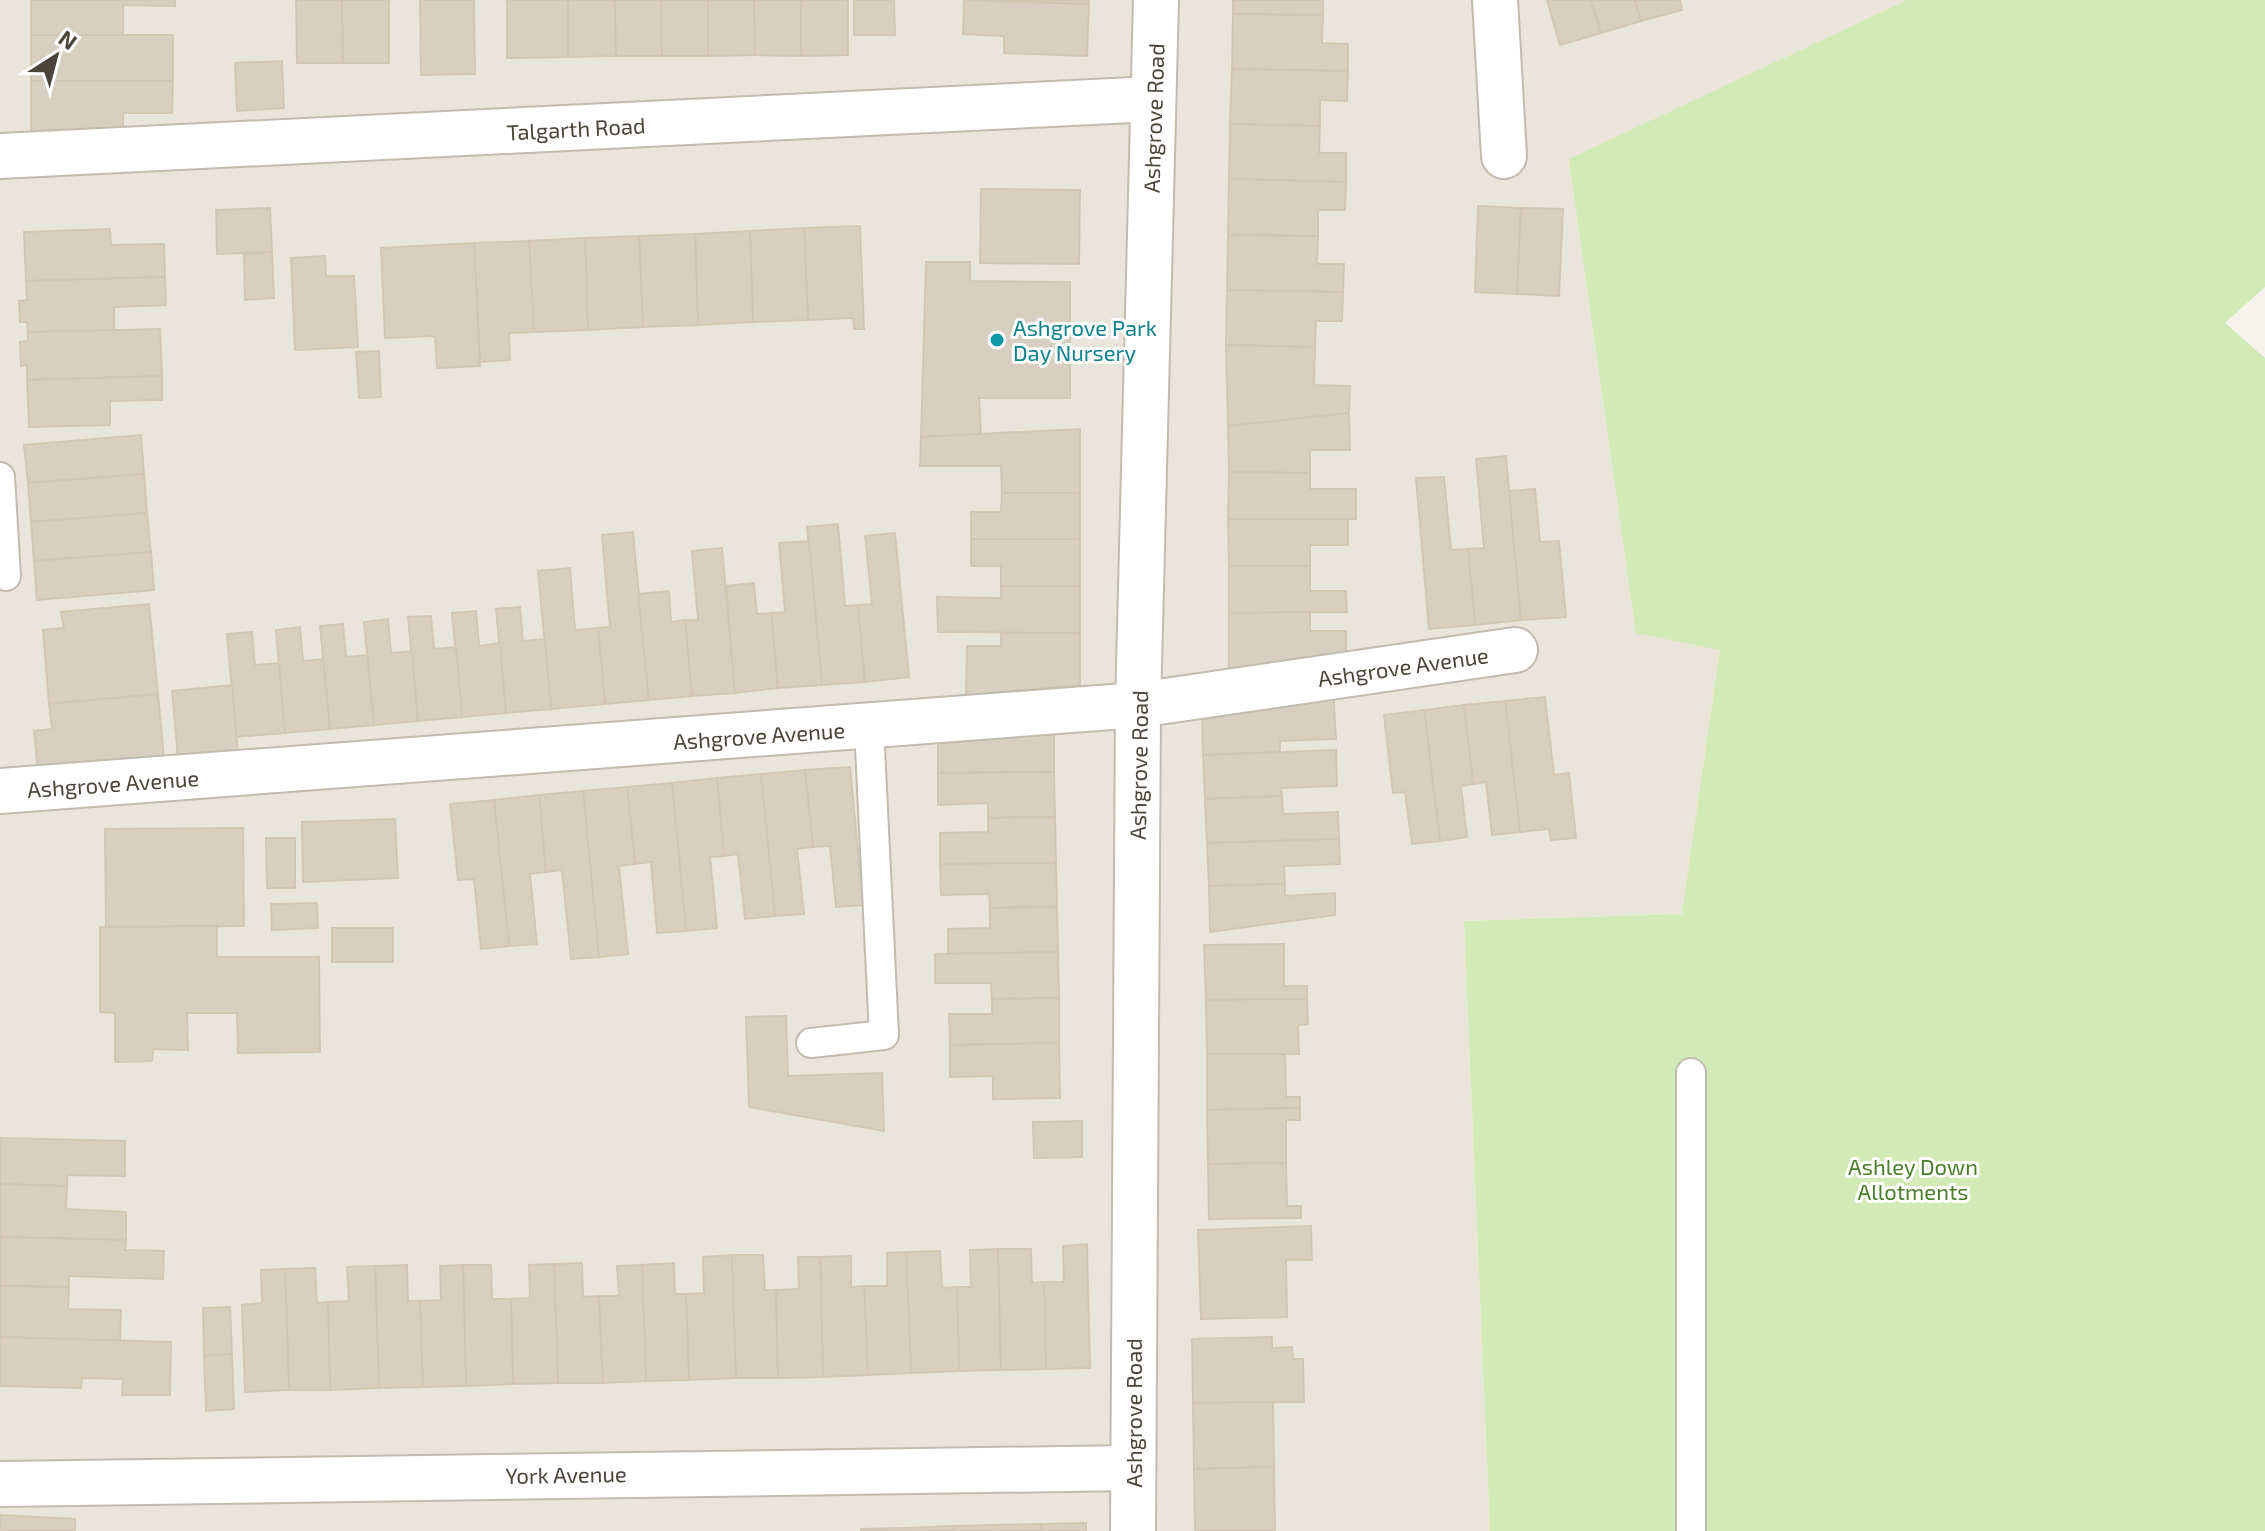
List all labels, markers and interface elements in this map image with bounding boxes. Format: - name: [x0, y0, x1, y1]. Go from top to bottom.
- north arrow: [16, 16, 96, 96]
- text: N: [54, 24, 82, 54]
- street label: Ashgrove Road: [1137, 43, 1169, 193]
- street label: Talgarth Road: [506, 111, 646, 145]
- place label: Ashgrove Park Day Nursery: [1013, 314, 1157, 365]
- marker: Ashgrove Park Day Nursery: [988, 331, 1006, 349]
- street label: Ashgrove Avenue: [1316, 641, 1490, 691]
- street label: Ashgrove Road: [1124, 690, 1152, 840]
- street label: Ashgrove Avenue: [672, 716, 846, 754]
- street label: Ashgrove Avenue: [26, 764, 200, 802]
- park label: Ashley Down Allotments: [1848, 1153, 1978, 1204]
- street label: Ashgrove Road: [1120, 1338, 1146, 1488]
- street label: York Avenue: [505, 1460, 627, 1488]

